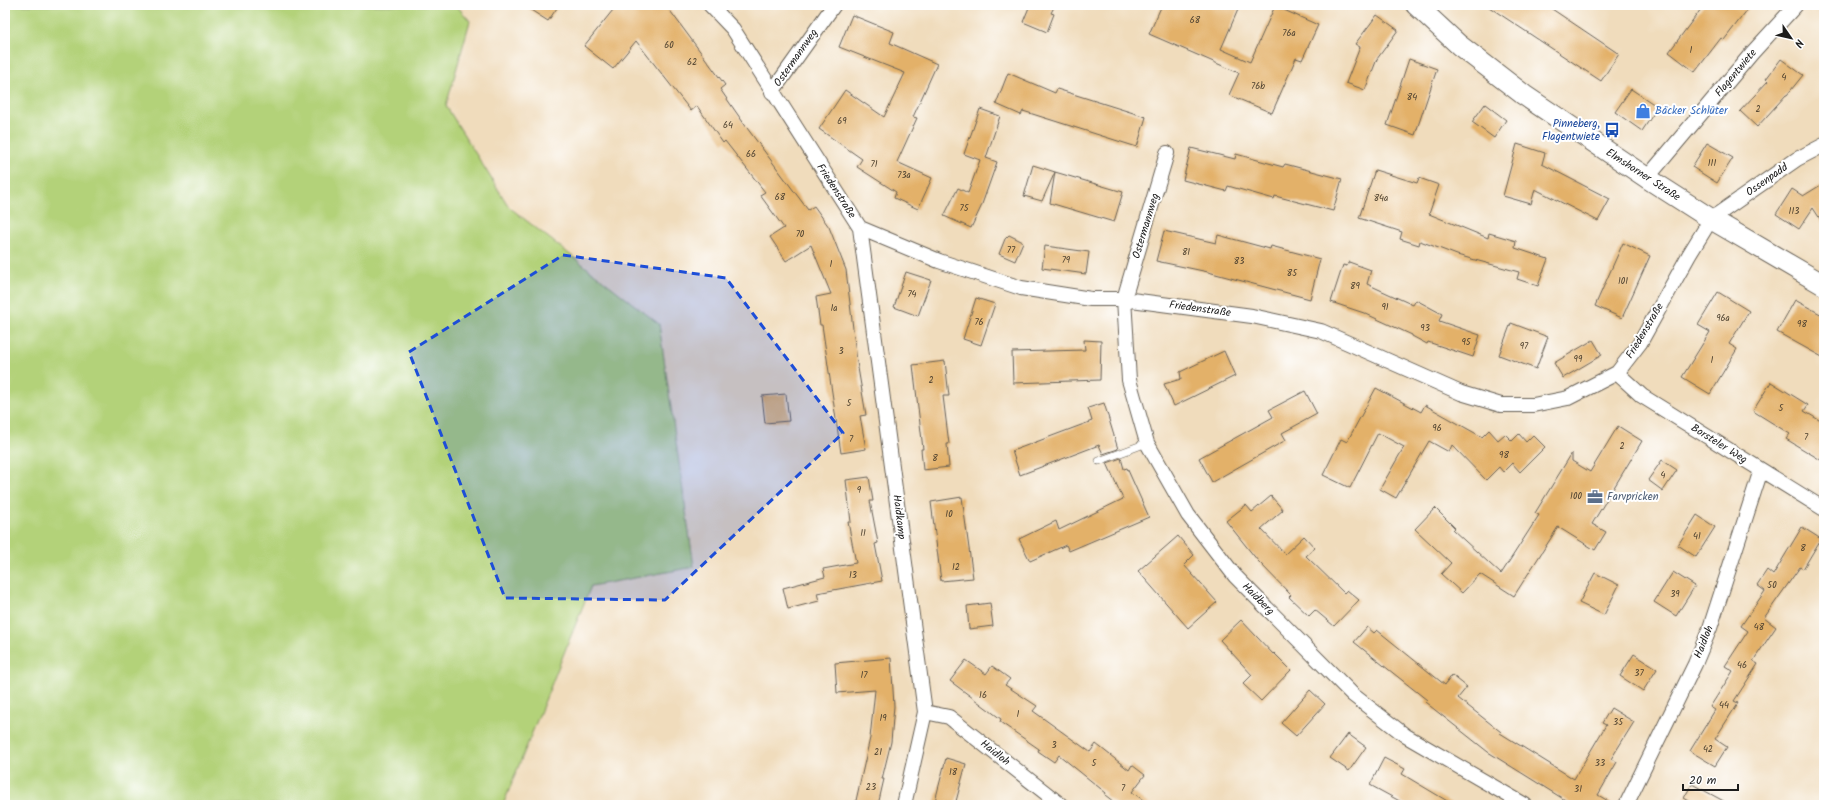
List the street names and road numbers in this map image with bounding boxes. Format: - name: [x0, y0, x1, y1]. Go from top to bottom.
- street label: Ostermannweg: [769, 25, 823, 91]
- street label: Flagentwiete: [1710, 45, 1762, 101]
- street label: Elmshorner Straße: [1602, 144, 1684, 206]
- street label: Ossenpadd: [1742, 158, 1792, 201]
- street label: Friedenstraße: [811, 160, 861, 222]
- street label: Ostermannweg: [1128, 191, 1164, 261]
- street label: Friedenstraße: [1168, 296, 1232, 322]
- street label: Friedenstraße: [1621, 300, 1669, 362]
- street label: Borsteler Weg: [1687, 419, 1751, 469]
- street label: Haidkamp: [887, 494, 911, 541]
- street label: Haidberg: [1237, 578, 1279, 620]
- street label: Haidloh: [1689, 623, 1719, 661]
- street label: Haidloh: [976, 735, 1014, 771]

